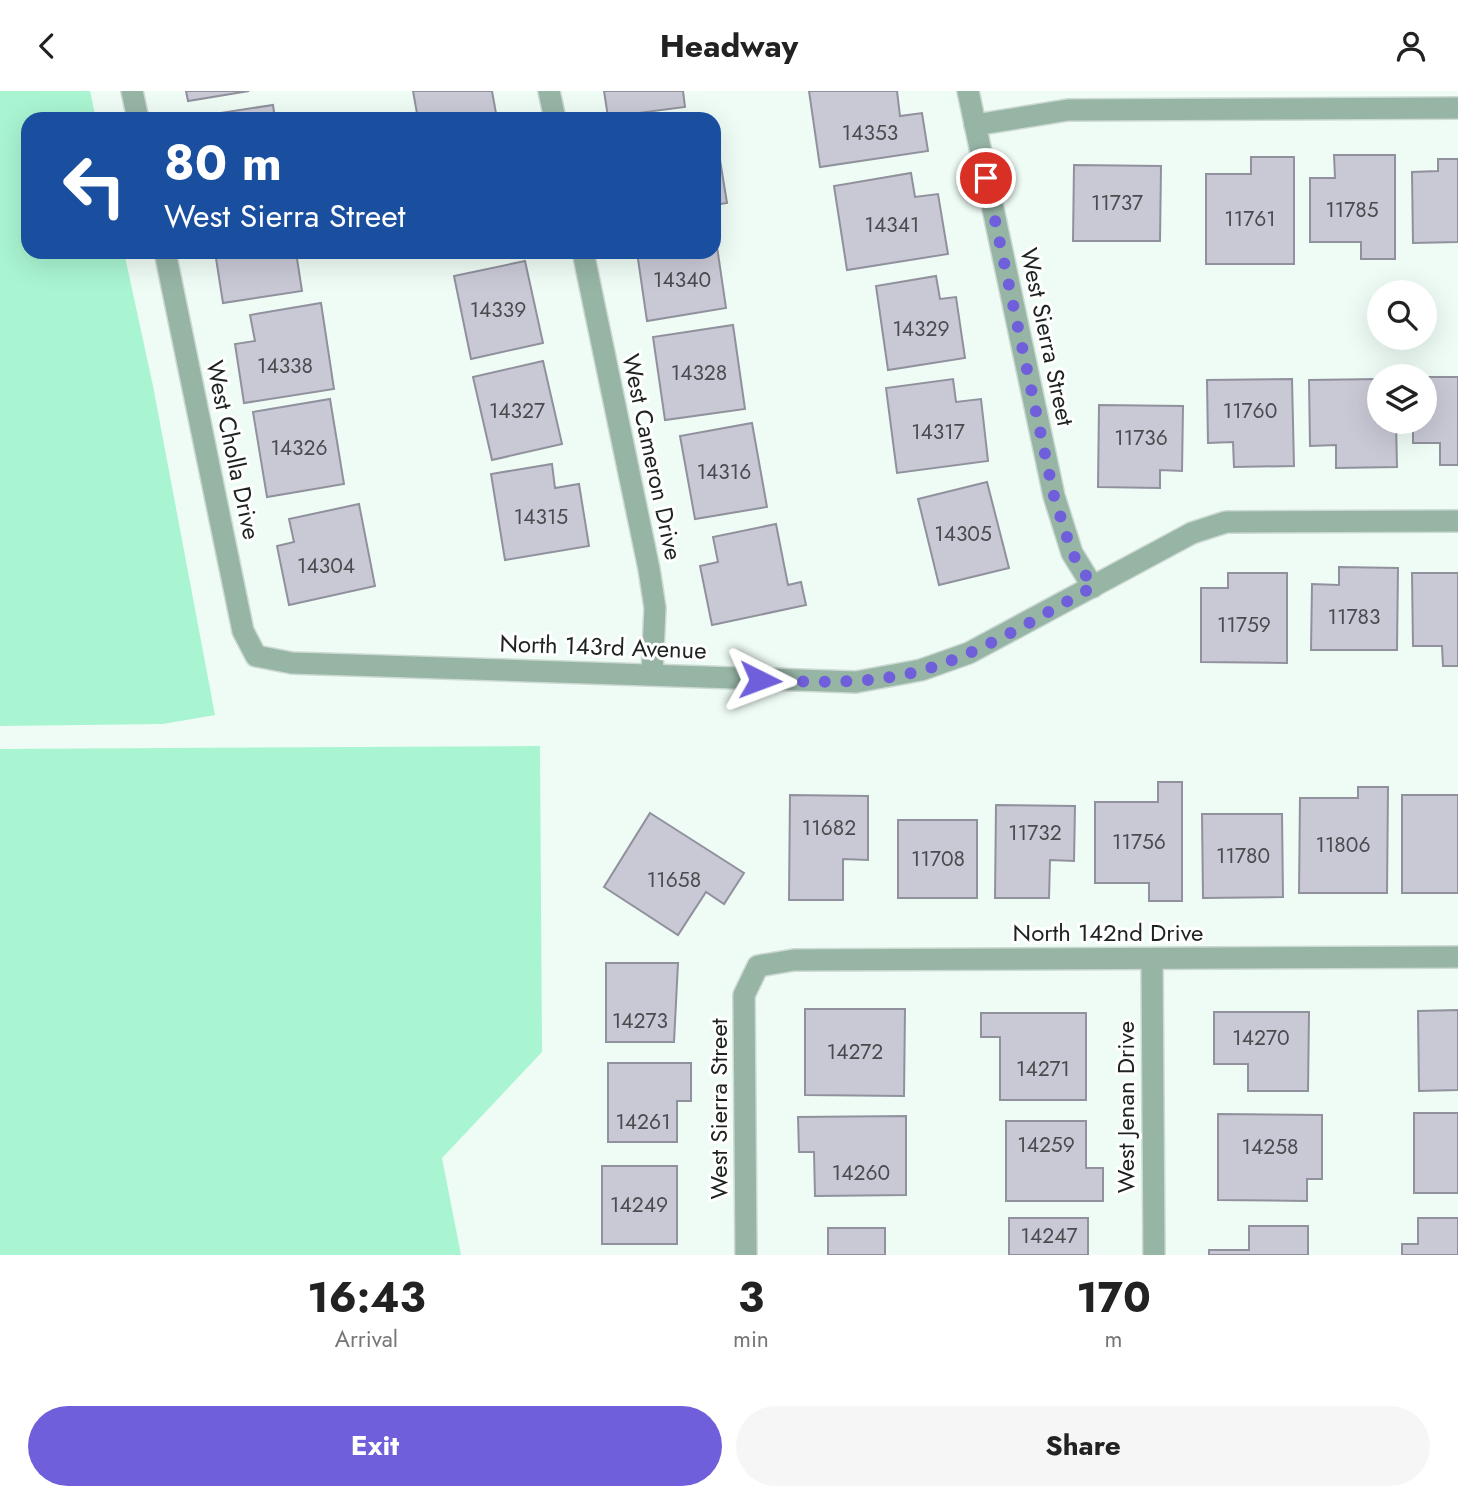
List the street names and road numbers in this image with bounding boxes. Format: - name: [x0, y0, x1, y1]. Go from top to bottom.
- street label: West Sierra Street: [1012, 245, 1083, 429]
- street label: West Cameron Drive: [614, 351, 691, 563]
- street label: West Cholla Drive: [197, 357, 270, 543]
- street label: North 143rd Avenue: [499, 625, 707, 668]
- street label: North 142nd Drive: [1013, 915, 1203, 950]
- street label: West Sierra Street: [701, 1018, 736, 1200]
- street label: West Jenan Drive: [1108, 1021, 1143, 1193]

